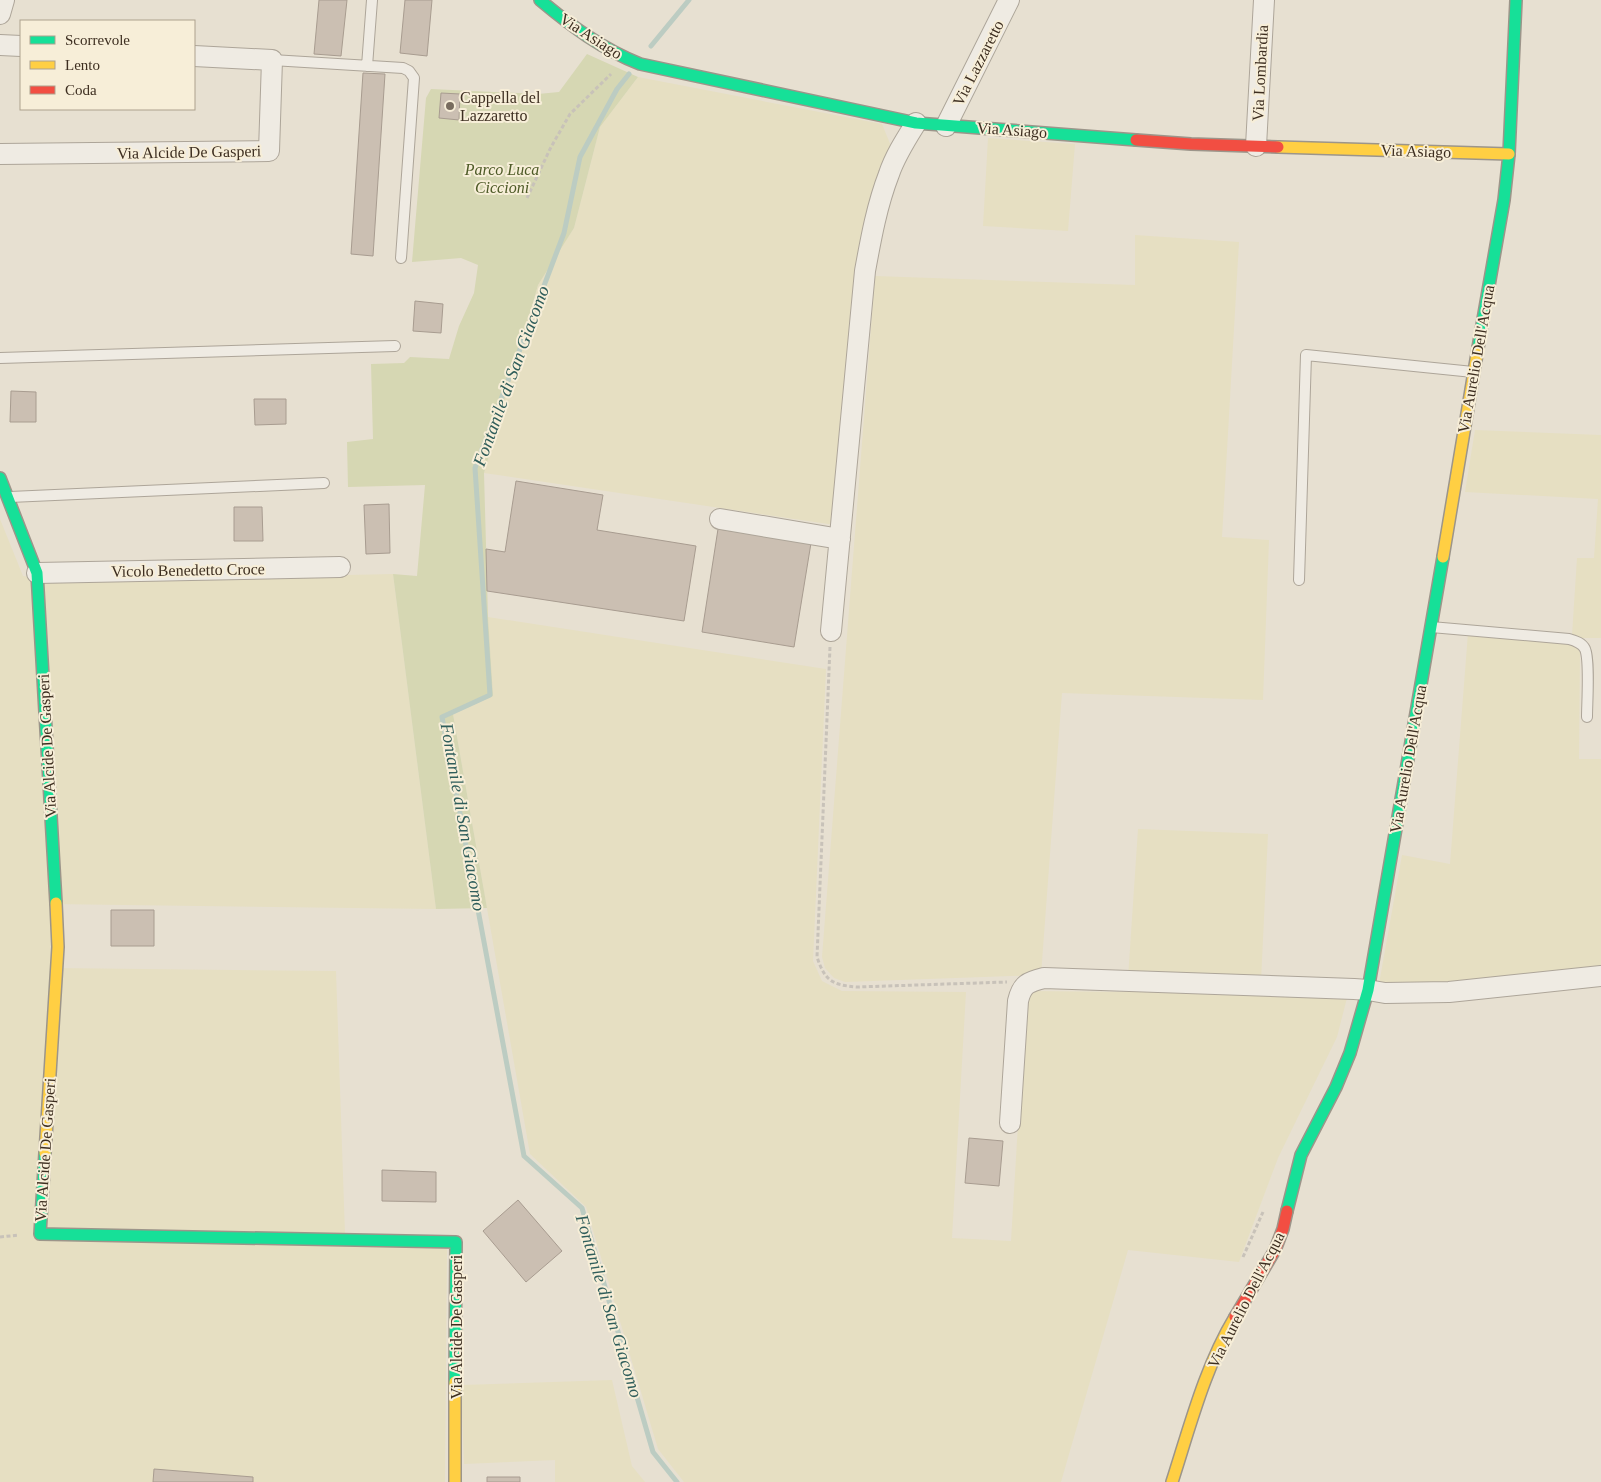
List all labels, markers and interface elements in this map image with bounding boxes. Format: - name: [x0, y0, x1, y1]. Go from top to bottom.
- street label: Via Asiago: [556, 10, 625, 63]
- street label: Via Lazzaretto: [949, 17, 1007, 109]
- legend: [20, 20, 195, 110]
- street label: Via Lombardia: [1249, 24, 1271, 122]
- text: Scorrevole: [65, 32, 130, 48]
- text: Lento: [65, 57, 100, 73]
- text: Coda: [65, 82, 97, 98]
- place label: Cappella del Lazzaretto: [460, 89, 541, 124]
- marker: Cappella del Lazzaretto: [444, 100, 456, 112]
- street label: Via Asiago: [976, 119, 1048, 142]
- street label: Via Asiago: [1380, 141, 1452, 162]
- street label: Via Alcide De Gasperi: [117, 142, 262, 163]
- park label: Parco Luca Ciccioni: [464, 161, 539, 196]
- water label: Fontanile di San Giacomo: [469, 283, 553, 470]
- street label: Via Aurelio Dell'Acqua: [1455, 284, 1498, 435]
- street label: Vicolo Benedetto Croce: [111, 560, 265, 580]
- street label: Via Alcide De Gasperi: [35, 673, 60, 819]
- street label: Via Aurelio Dell'Acqua: [1387, 684, 1430, 835]
- water label: Fontanile di San Giacomo: [436, 720, 489, 913]
- street label: Via Alcide De Gasperi: [31, 1077, 60, 1223]
- water label: Fontanile di San Giacomo: [571, 1211, 646, 1400]
- street label: Via Aurelio Dell'Acqua: [1204, 1229, 1289, 1371]
- street label: Via Alcide De Gasperi: [448, 1254, 466, 1399]

